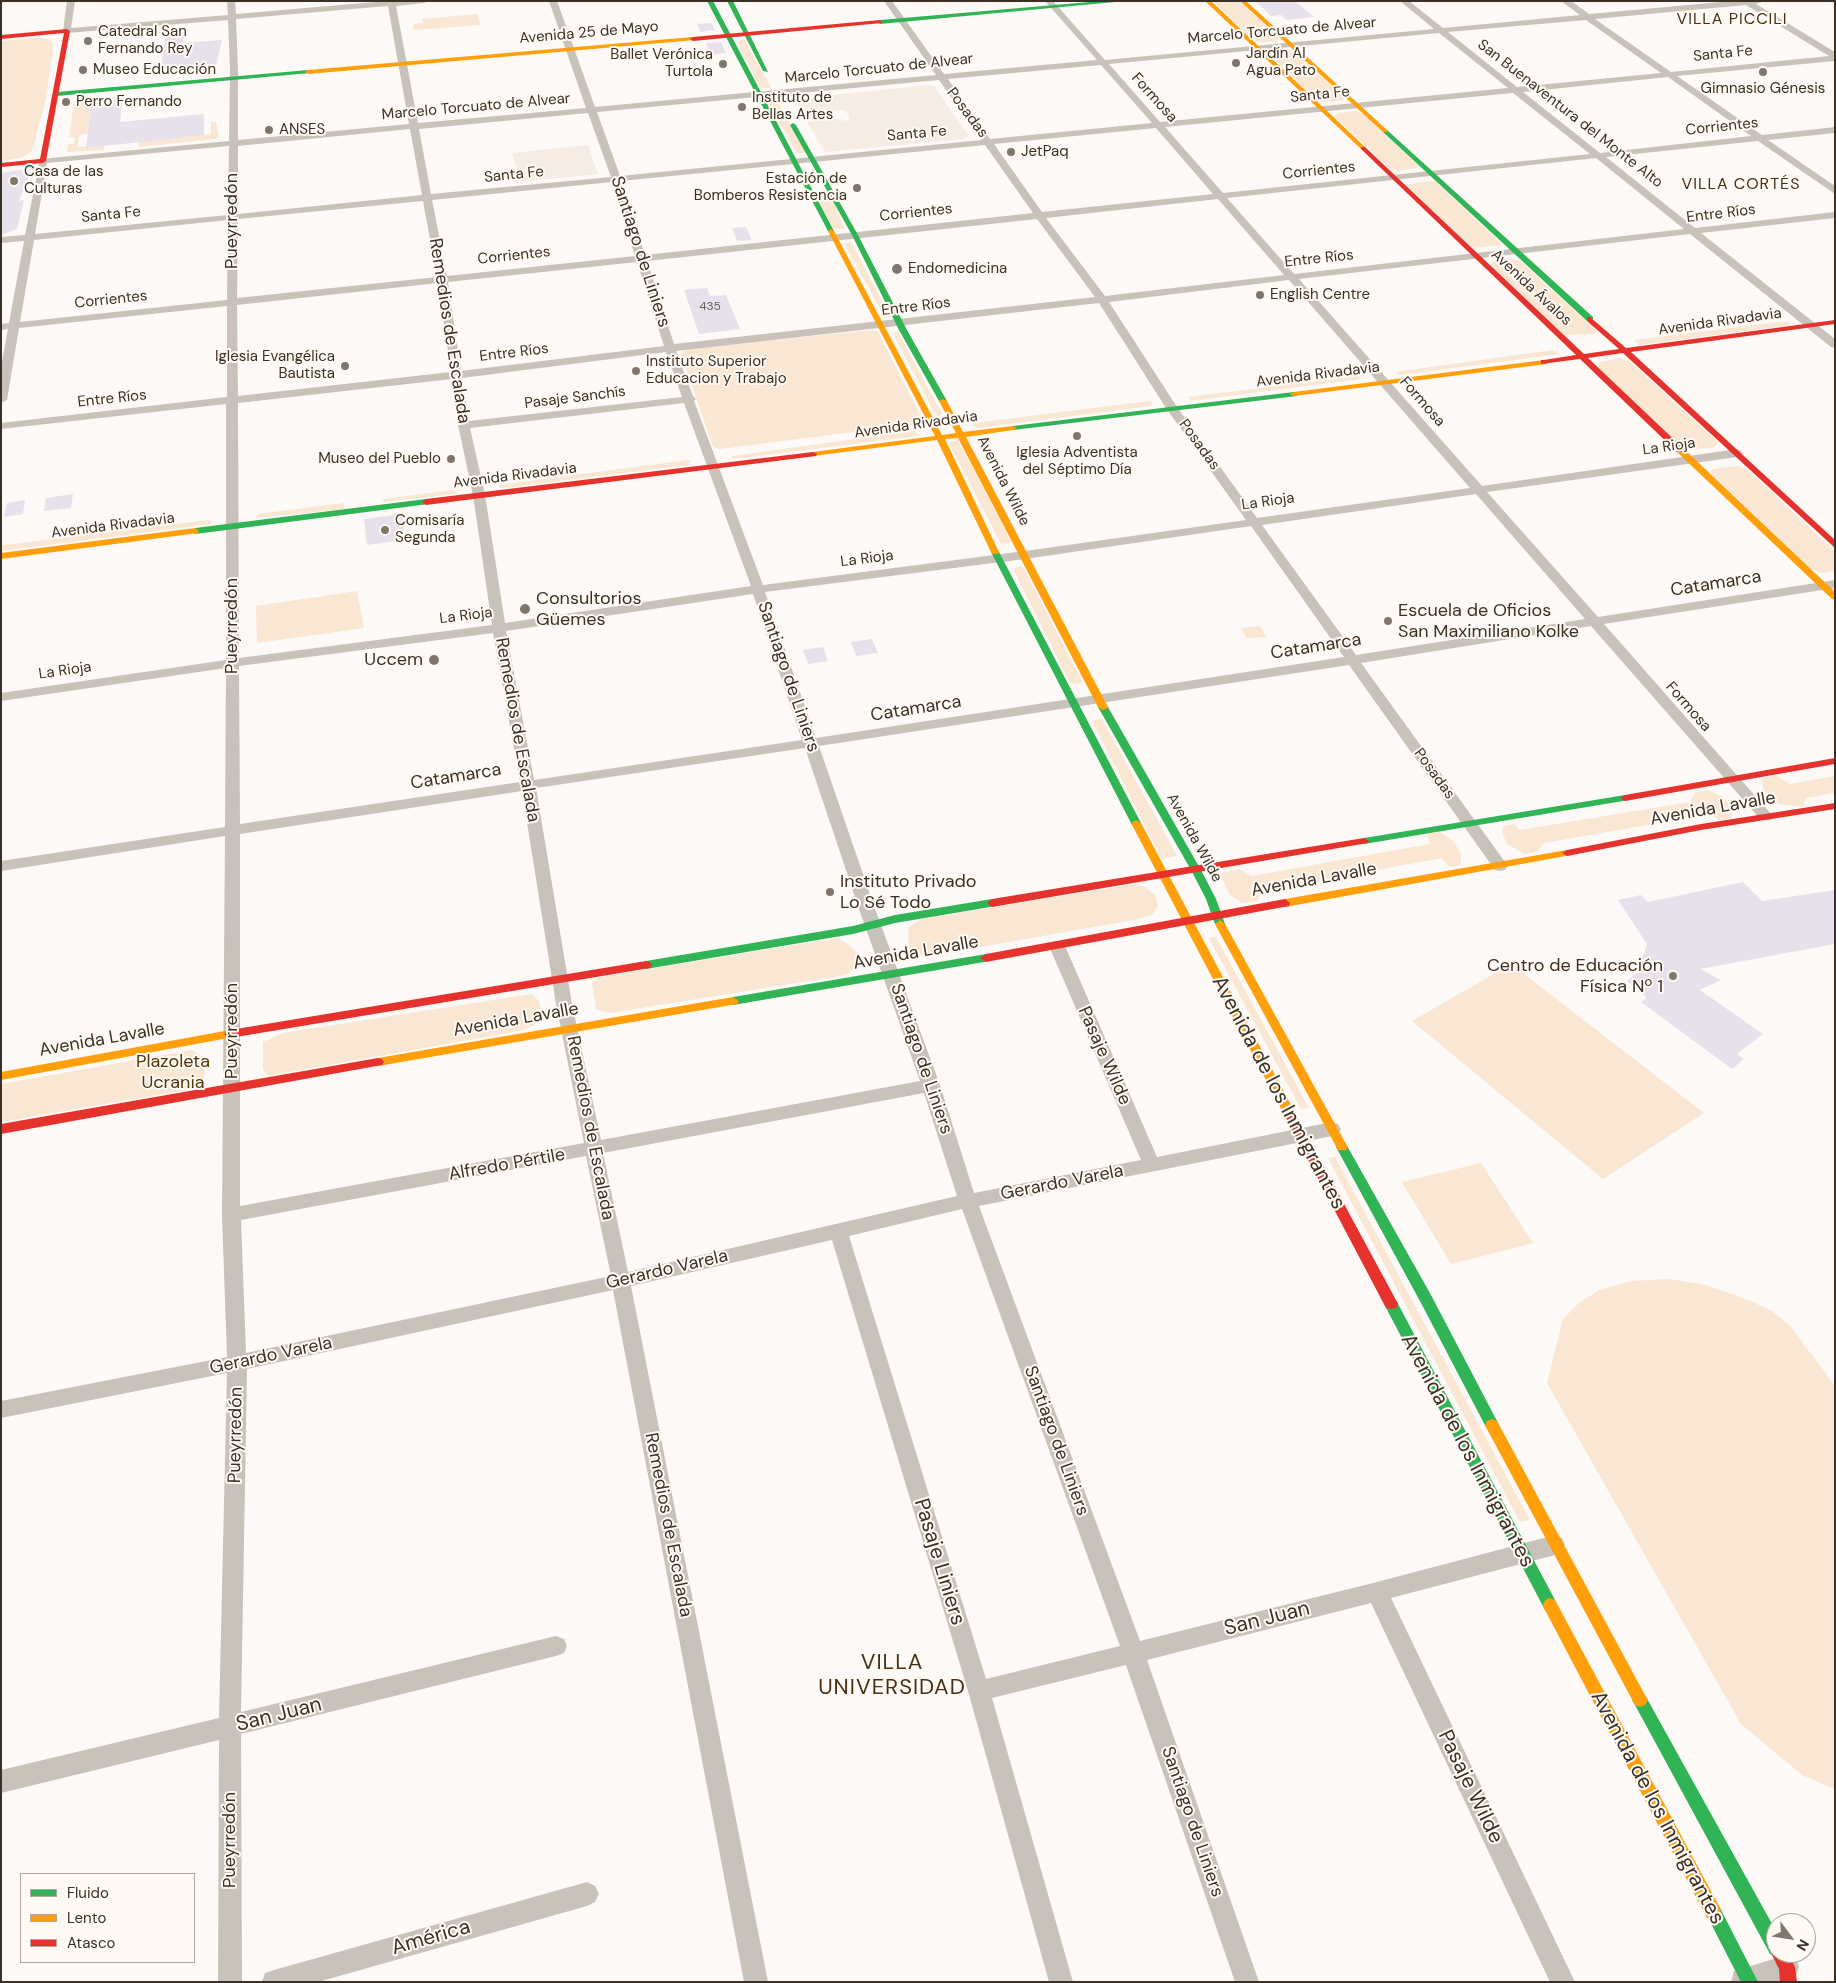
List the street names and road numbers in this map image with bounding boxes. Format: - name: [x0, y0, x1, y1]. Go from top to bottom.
- street label: Marcelo Torcuato de Alvear: [1187, 14, 1377, 48]
- street label: Avenida 25 de Mayo: [519, 18, 659, 48]
- street label: San Buenaventura del Monte Alto: [1474, 36, 1666, 192]
- street label: Santa Fe: [1692, 42, 1754, 66]
- street label: Marcelo Torcuato de Alvear: [784, 50, 974, 88]
- street label: Formosa: [1127, 70, 1181, 126]
- street label: Santa Fe: [1289, 83, 1351, 107]
- street label: Posadas: [942, 84, 992, 142]
- street label: Marcelo Torcuato de Alvear: [381, 90, 571, 124]
- street label: Corrientes: [1685, 114, 1759, 140]
- street label: Santa Fe: [886, 122, 948, 146]
- street label: Corrientes: [1282, 158, 1356, 184]
- street label: Santa Fe: [483, 163, 545, 187]
- street label: Pueyrredón: [221, 173, 243, 269]
- street label: Santiago de Liniers: [605, 174, 675, 330]
- street label: Corrientes: [879, 200, 953, 226]
- street label: Entre Ríos: [1685, 201, 1757, 227]
- street label: Santa Fe: [80, 203, 142, 227]
- street label: Remedios de Escalada: [424, 237, 474, 425]
- street label: Corrientes: [477, 243, 551, 269]
- street label: Entre Ríos: [1284, 246, 1354, 272]
- street label: Avenida Ávalos: [1487, 246, 1575, 330]
- street label: Corrientes: [74, 287, 148, 313]
- street label: Entre Ríos: [880, 294, 952, 320]
- street label: Avenida Rivadavia: [1657, 304, 1783, 340]
- street label: Entre Ríos: [478, 340, 550, 366]
- street label: Avenida Rivadavia: [1255, 359, 1381, 391]
- street label: Formosa: [1395, 373, 1449, 431]
- street label: Pasaje Sanchís: [523, 383, 627, 413]
- street label: Entre Ríos: [77, 386, 147, 412]
- street label: Avenida Rivadavia: [853, 407, 979, 443]
- street label: Posadas: [1175, 416, 1223, 474]
- street label: Avenida Wilde: [973, 433, 1033, 529]
- street label: La Rioja: [1641, 434, 1697, 460]
- street label: Avenida Rivadavia: [452, 460, 578, 492]
- street label: La Rioja: [1240, 489, 1296, 515]
- street label: Avenida Rivadavia: [50, 510, 176, 542]
- street label: La Rioja: [839, 547, 895, 571]
- street label: Catamarca: [1669, 566, 1763, 602]
- street label: Pueyrredón: [221, 578, 243, 674]
- street label: Santiago de Liniers: [752, 599, 824, 755]
- street label: La Rioja: [438, 604, 494, 628]
- street label: Catamarca: [1269, 629, 1363, 665]
- street label: Remedios de Escalada: [490, 636, 544, 824]
- street label: La Rioja: [37, 658, 93, 684]
- street label: Formosa: [1661, 678, 1715, 736]
- street label: Catamarca: [869, 691, 963, 727]
- street label: Posadas: [1410, 745, 1458, 803]
- street label: Catamarca: [409, 759, 503, 795]
- street label: Avenida Lavalle: [1649, 787, 1777, 831]
- street label: Avenida Wilde: [1162, 791, 1226, 885]
- street label: Avenida Lavalle: [1250, 858, 1378, 902]
- street label: Avenida Lavalle: [852, 931, 980, 975]
- street label: Avenida de los Inmigrantes: [1206, 972, 1350, 1214]
- street label: Santiago de Liniers: [885, 981, 957, 1137]
- street label: Pueyrredón: [221, 983, 243, 1079]
- street label: Avenida Lavalle: [452, 998, 580, 1042]
- street label: Pasaje Wilde: [1073, 1004, 1135, 1108]
- street label: Avenida Lavalle: [38, 1018, 166, 1062]
- street label: Remedios de Escalada: [562, 1034, 618, 1222]
- street label: Alfredo Pértile: [447, 1144, 567, 1186]
- street label: Gerardo Varela: [999, 1161, 1125, 1205]
- street label: Gerardo Varela: [604, 1245, 730, 1295]
- street label: Avenida de los Inmigrantes: [1395, 1330, 1539, 1572]
- street label: Gerardo Varela: [208, 1332, 334, 1380]
- street label: Santiago de Liniers: [1019, 1363, 1093, 1519]
- street label: Pueyrredón: [224, 1387, 248, 1483]
- street label: Remedios de Escalada: [640, 1431, 696, 1619]
- street label: Pasaje Liniers: [908, 1496, 970, 1628]
- street label: San Juan: [1222, 1596, 1312, 1642]
- street label: Avenida de los Inmigrantes: [1585, 1687, 1729, 1929]
- street label: San Juan: [234, 1692, 324, 1738]
- street label: Pasaje Wilde: [1432, 1726, 1508, 1848]
- street label: Santiago de Liniers: [1156, 1744, 1228, 1900]
- street label: Pueyrredón: [219, 1792, 241, 1888]
- street label: América: [389, 1915, 473, 1961]

